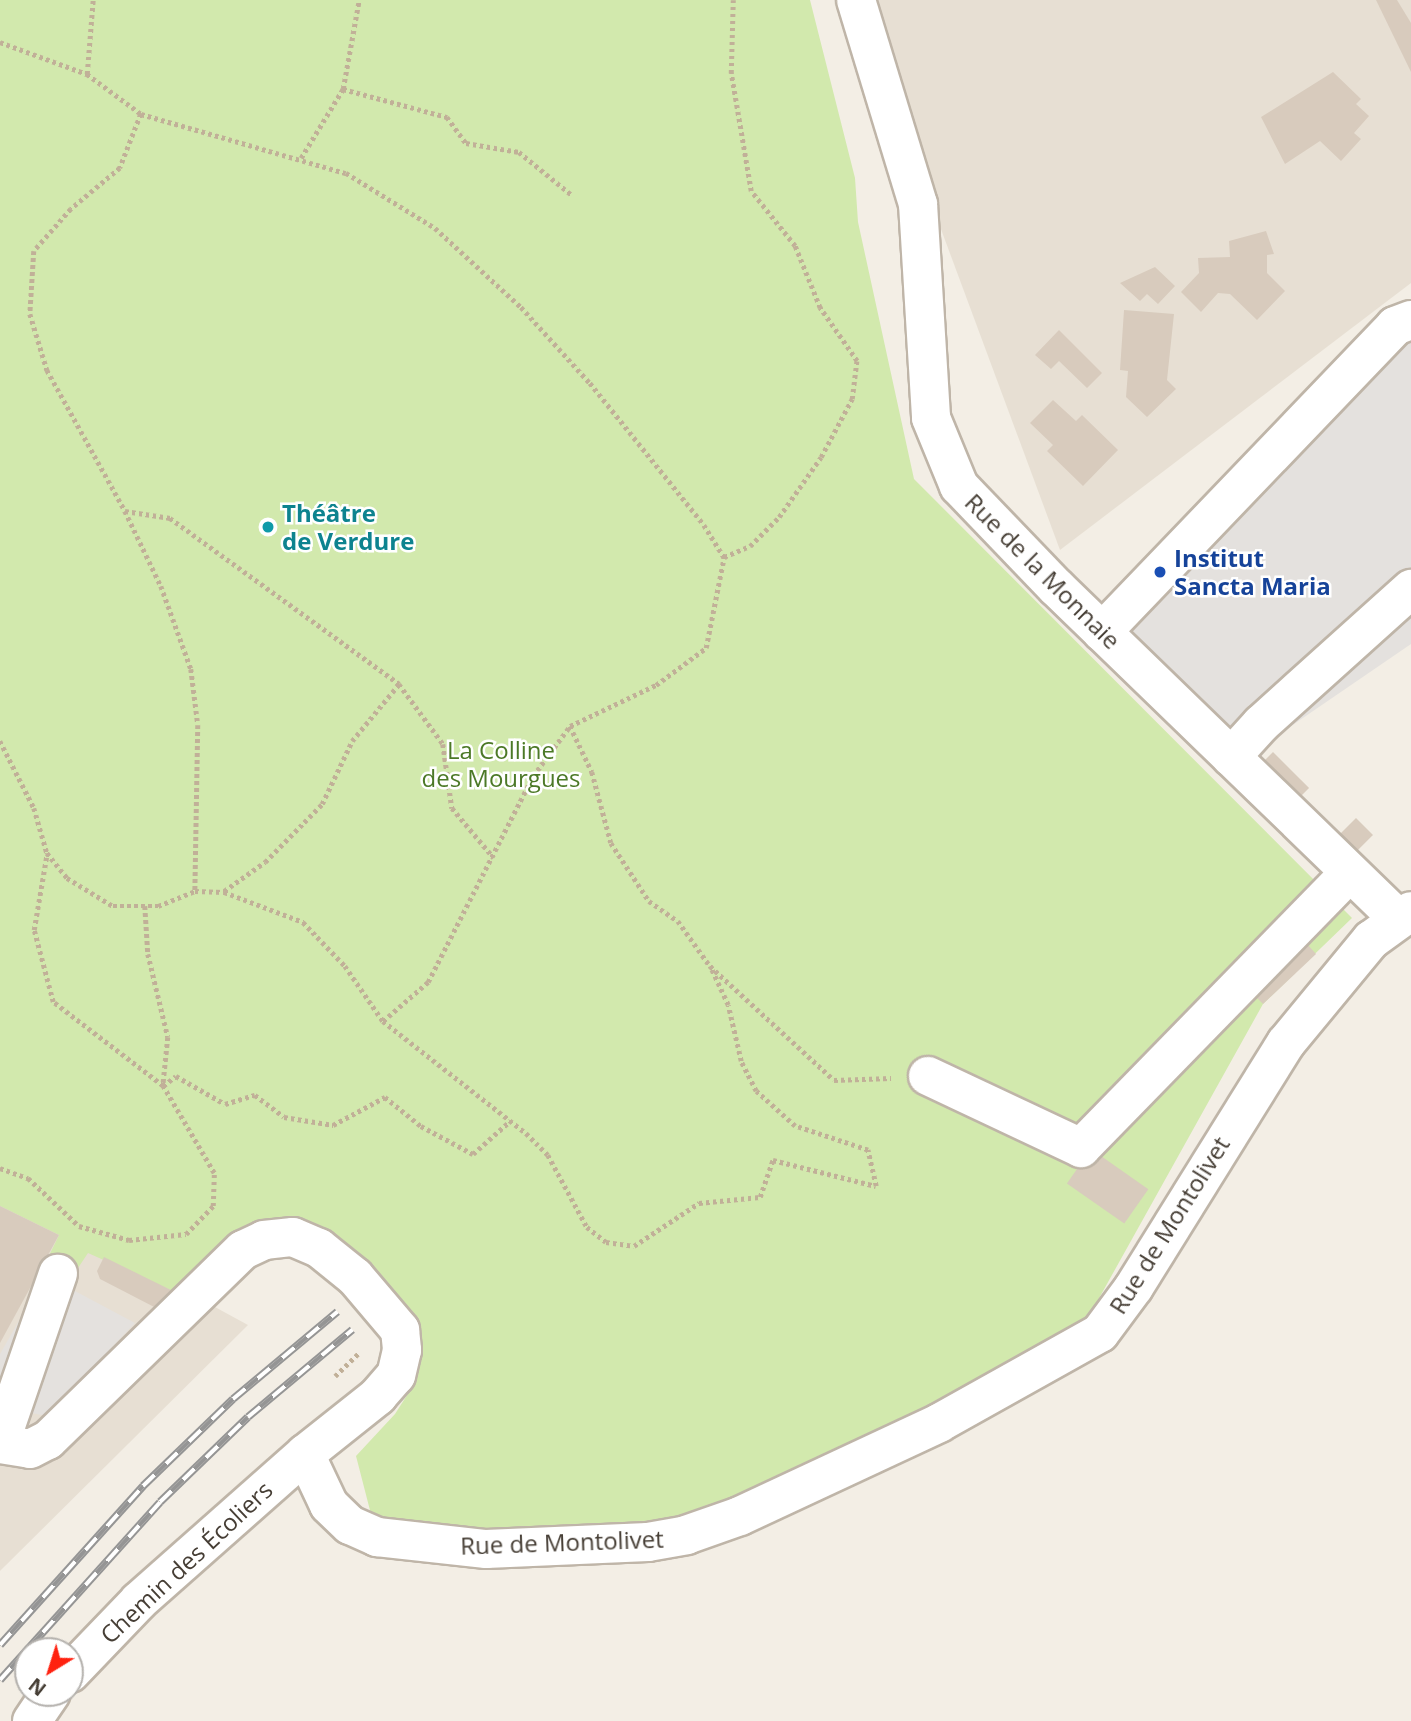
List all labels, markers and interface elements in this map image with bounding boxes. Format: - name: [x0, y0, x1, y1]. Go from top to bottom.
- street label: Rue de la Monnaie: [959, 487, 1127, 655]
- place label: Théâtre de Verdure: [282, 499, 414, 555]
- marker: Théâtre de Verdure: [260, 519, 276, 535]
- place label: Institut Sancta Maria: [1174, 544, 1331, 600]
- marker: Institut Sancta Maria: [1152, 564, 1168, 580]
- park label: La Colline des Mourgues: [421, 736, 581, 792]
- street label: Rue de Montolivet: [1103, 1131, 1235, 1319]
- street label: Chemin des Écoliers: [94, 1475, 278, 1649]
- street label: Rue de Montolivet: [460, 1524, 664, 1560]
- north arrow: [14, 1637, 84, 1707]
- text: N: [23, 1672, 51, 1702]

